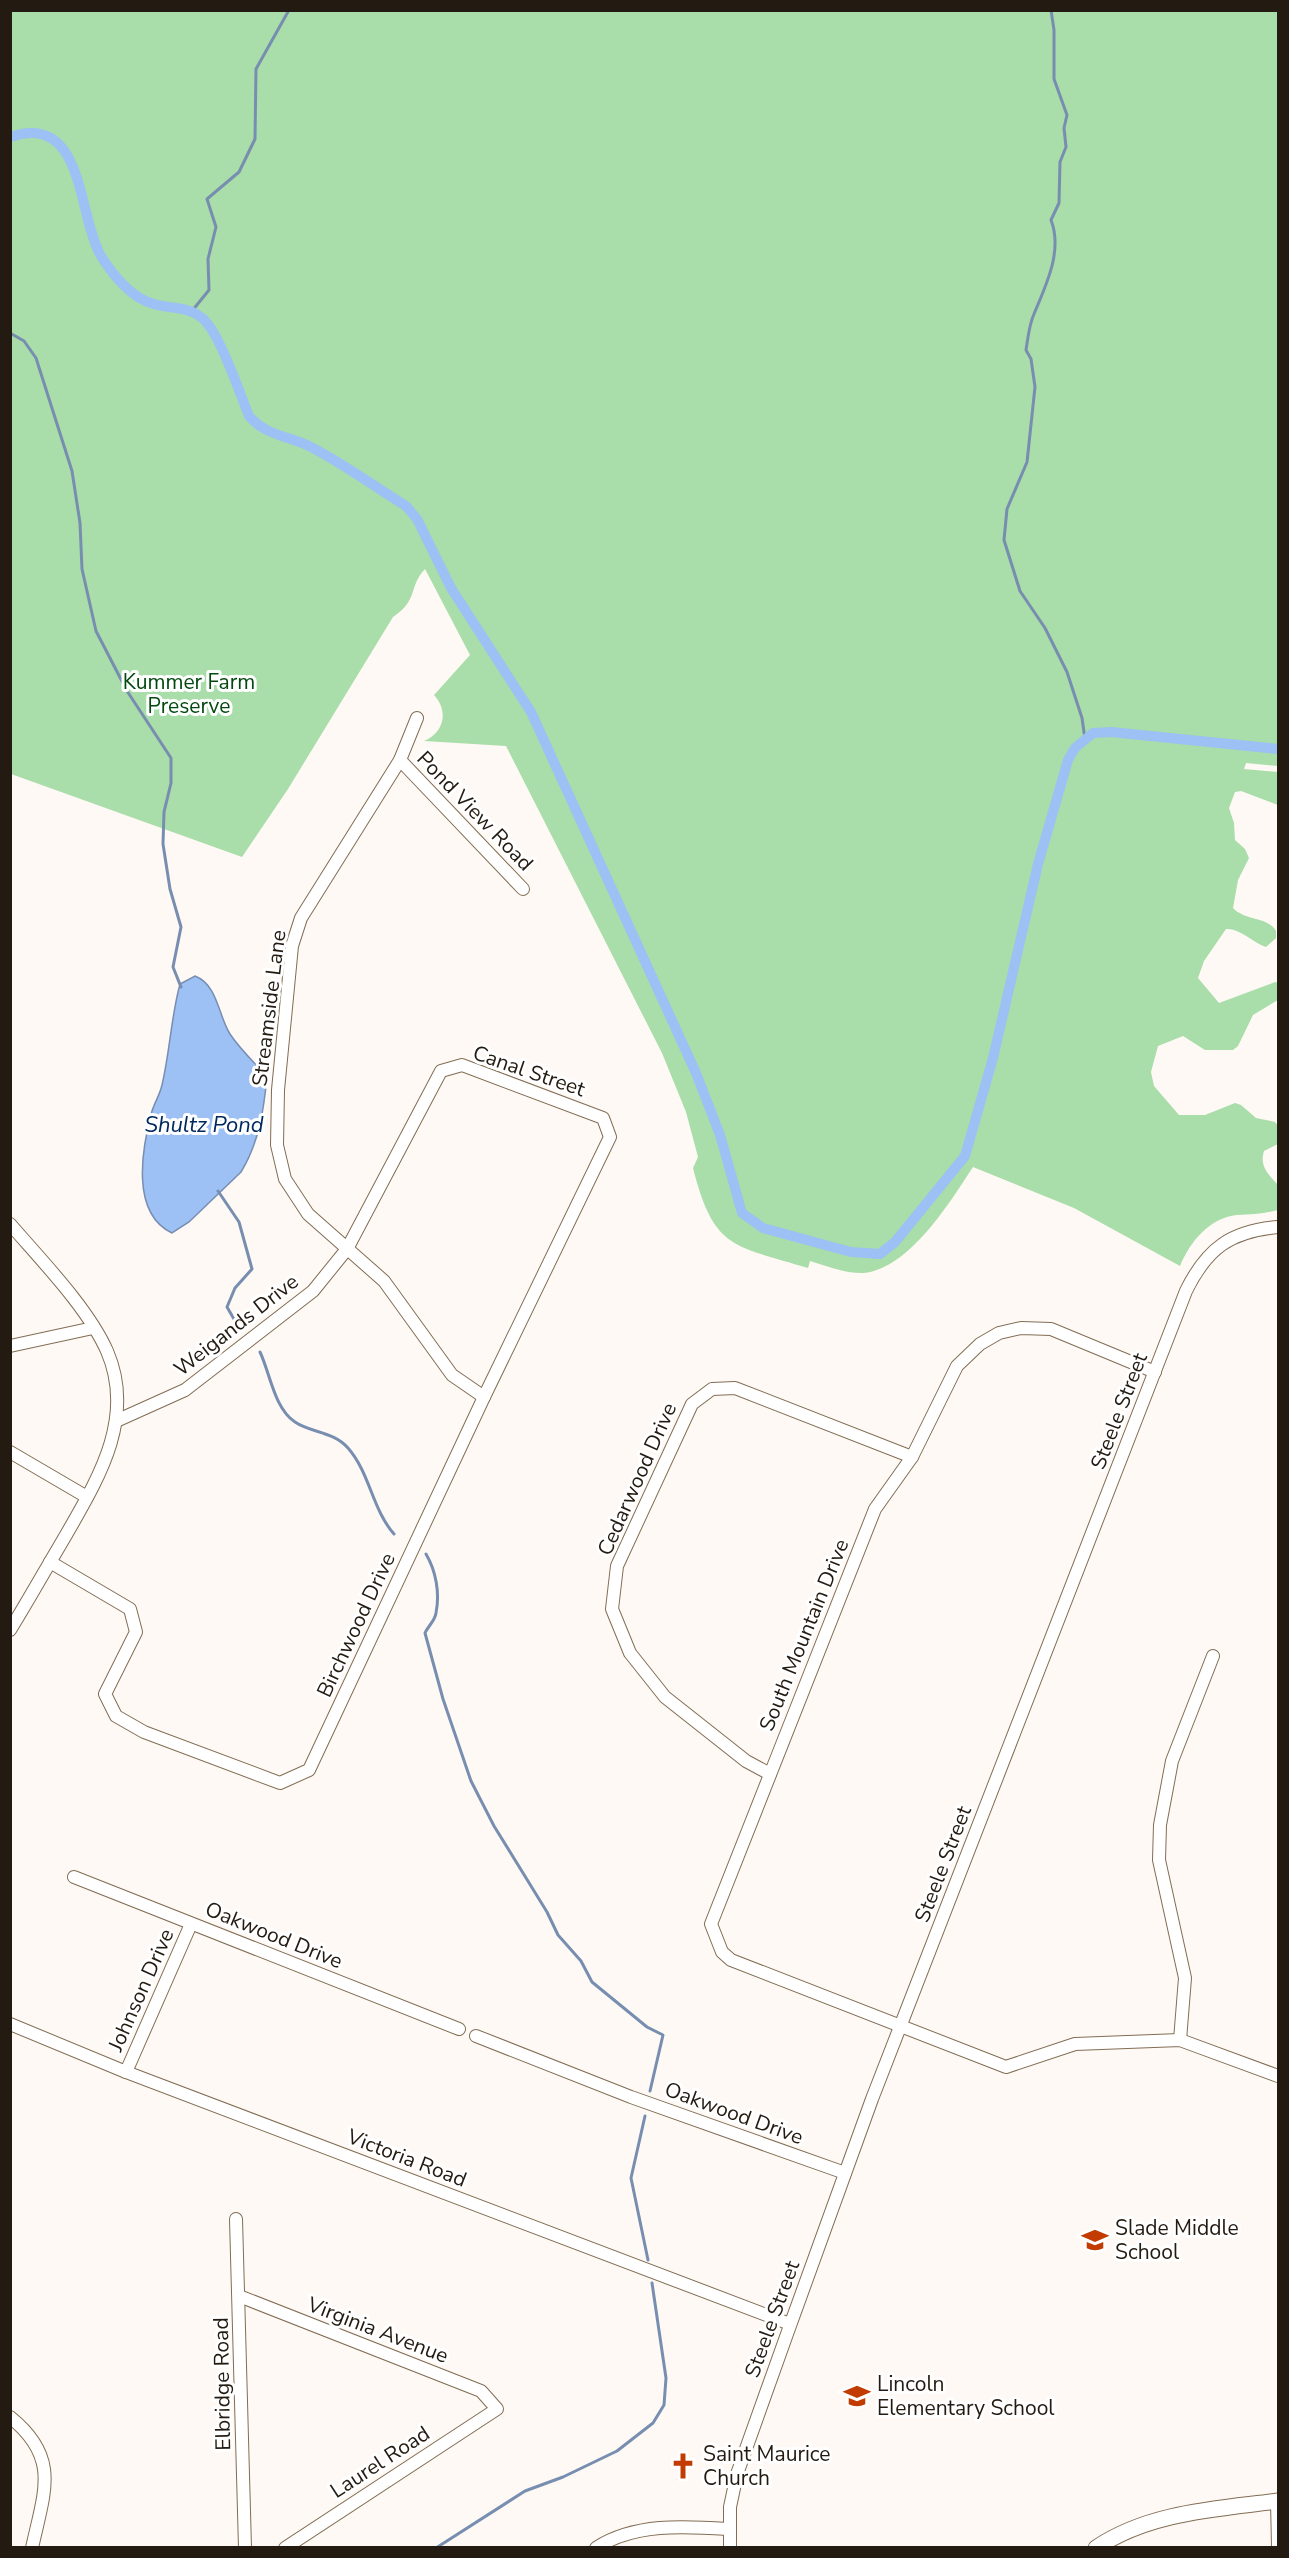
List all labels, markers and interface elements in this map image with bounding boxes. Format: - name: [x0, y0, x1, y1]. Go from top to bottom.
- park label: Kummer Farm Preserve: [123, 668, 255, 720]
- street label: Pond View Road: [411, 745, 539, 877]
- street label: Streamside Lane: [246, 928, 292, 1088]
- street label: Canal Street: [469, 1039, 589, 1103]
- water label: Shultz Pond: [144, 1110, 264, 1140]
- street label: Weigands Drive: [168, 1268, 304, 1382]
- street label: Steele Street: [1084, 1348, 1154, 1473]
- street label: Cedarwood Drive: [591, 1398, 683, 1560]
- street label: South Mountain Drive: [753, 1535, 855, 1735]
- street label: Birchwood Drive: [310, 1548, 402, 1702]
- street label: Steele Street: [908, 1801, 978, 1926]
- street label: Oakwood Drive: [201, 1895, 347, 1975]
- street label: Johnson Drive: [101, 1924, 180, 2057]
- street label: Oakwood Drive: [661, 2075, 807, 2151]
- street label: Victoria Road: [342, 2122, 471, 2194]
- place label: Slade Middle School: [1115, 2214, 1239, 2266]
- school or university icon: Slade Middle School: [1080, 2225, 1110, 2255]
- street label: Steele Street: [738, 2256, 806, 2381]
- street label: Virginia Avenue: [303, 2290, 452, 2370]
- street label: Elbridge Road: [207, 2317, 237, 2451]
- place label: Lincoln Elementary School: [877, 2370, 1055, 2422]
- school or university icon: Lincoln Elementary School: [842, 2381, 872, 2411]
- street label: Laurel Road: [325, 2419, 435, 2505]
- place label: Saint Maurice Church: [703, 2440, 831, 2492]
- church icon: Saint Maurice Church: [668, 2451, 698, 2481]

